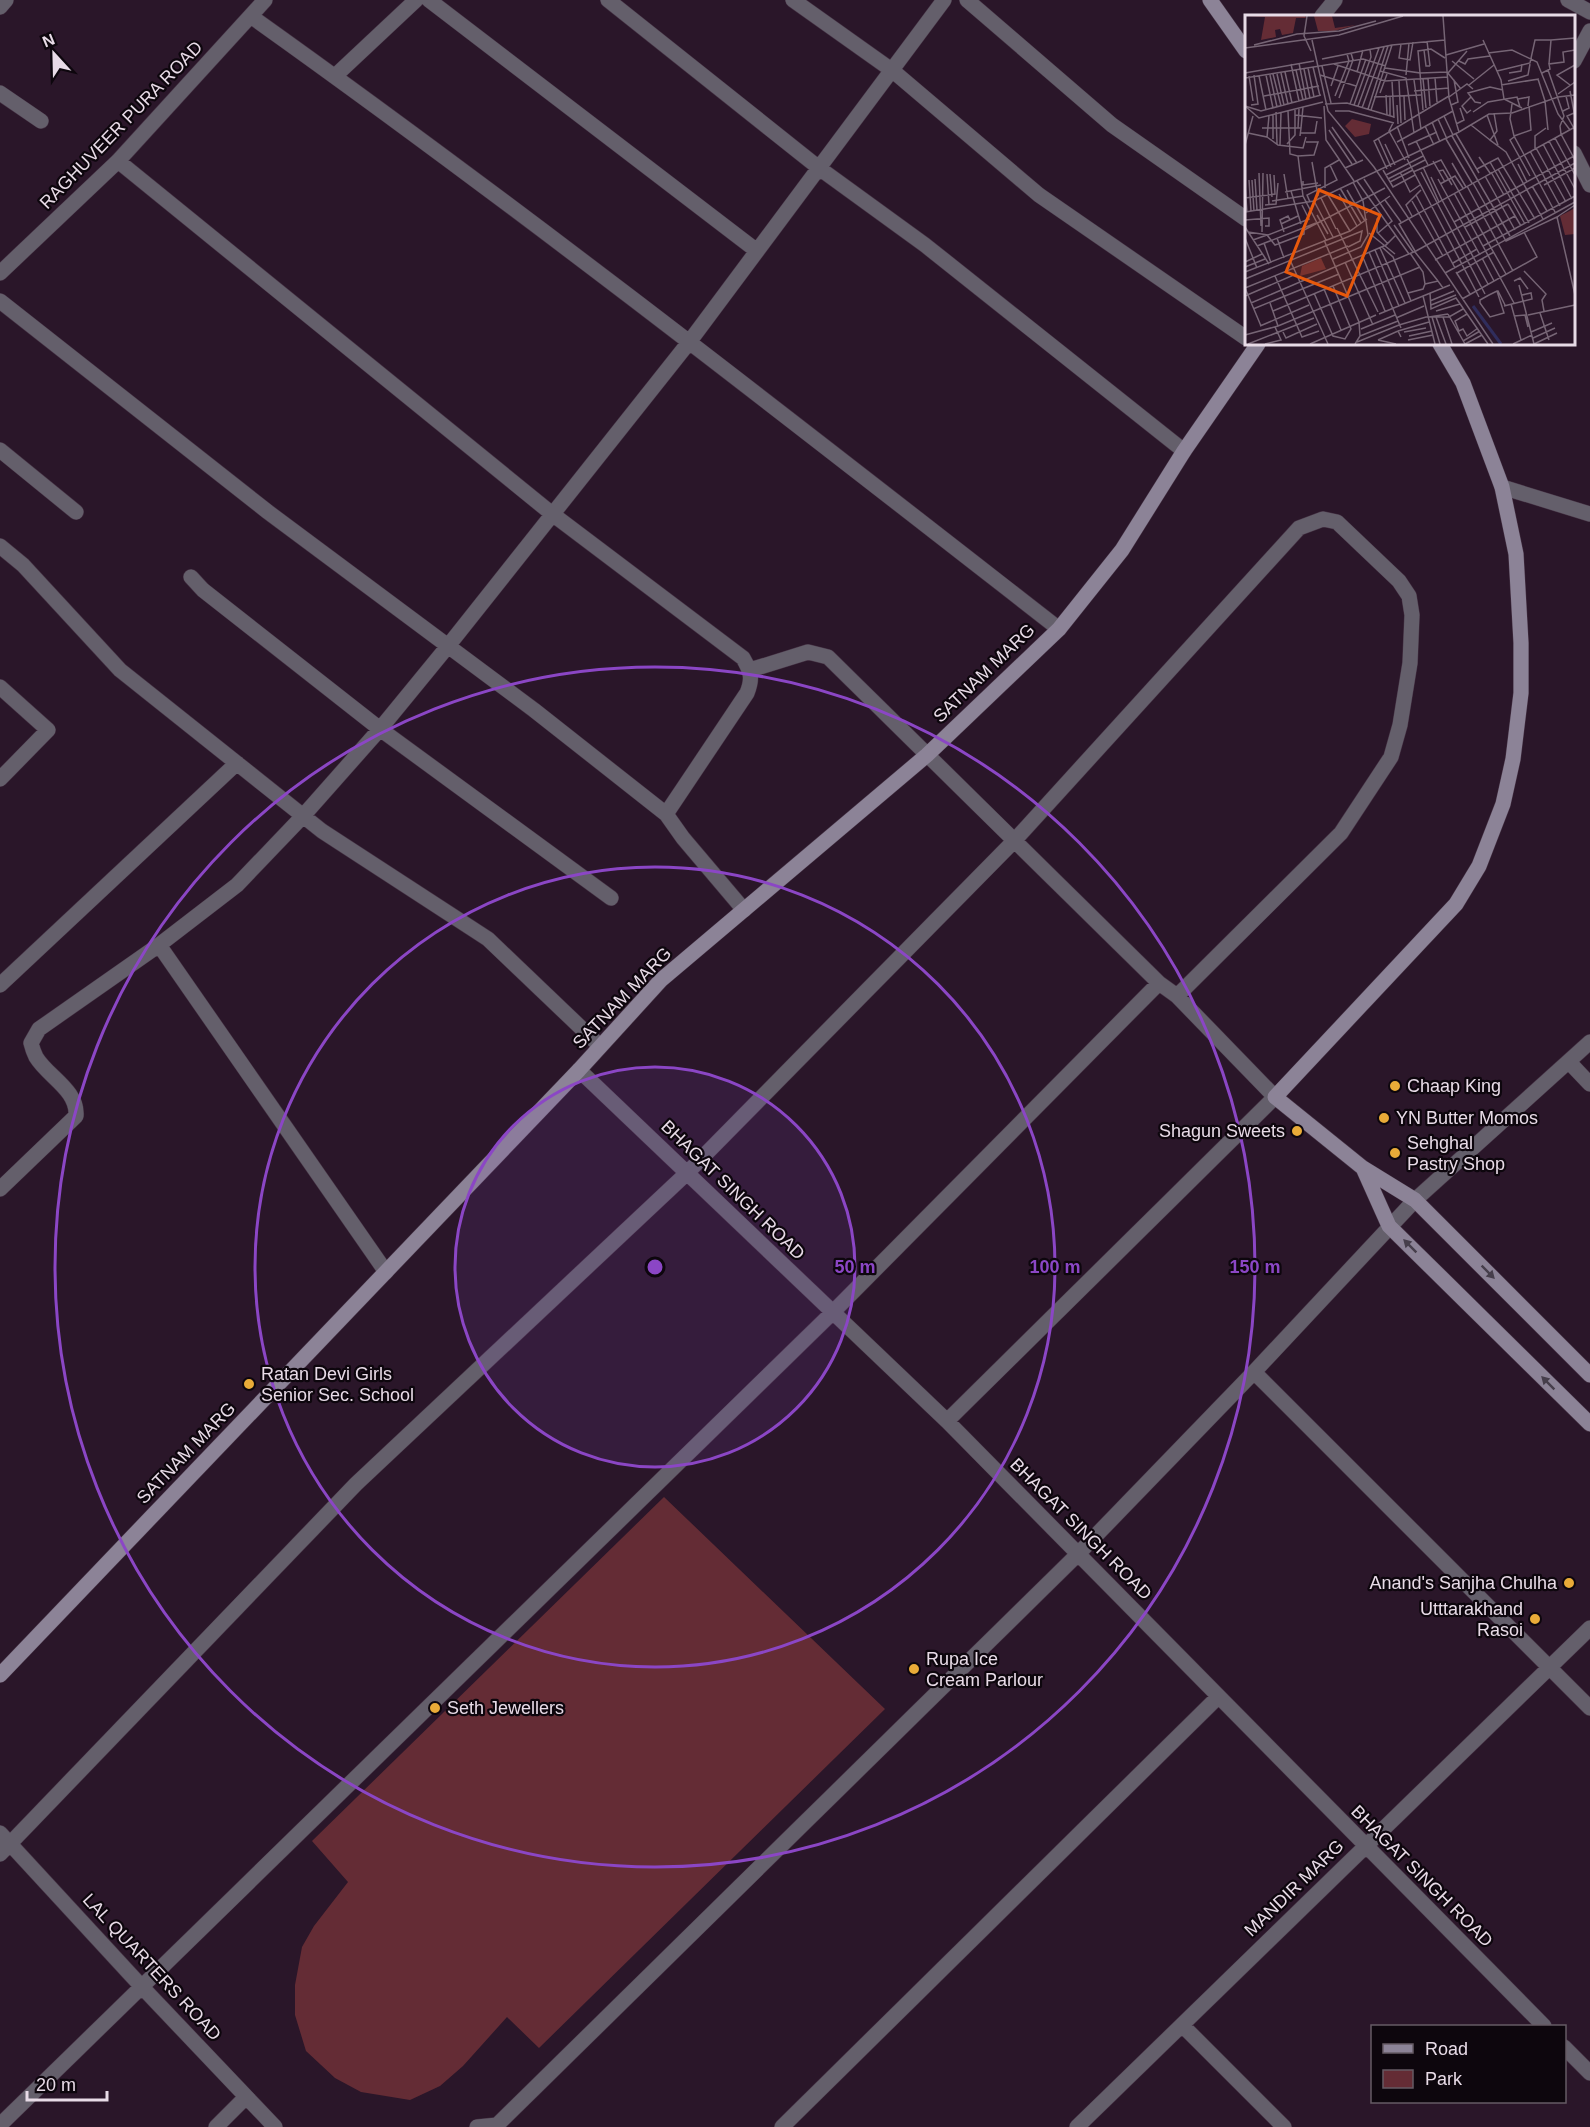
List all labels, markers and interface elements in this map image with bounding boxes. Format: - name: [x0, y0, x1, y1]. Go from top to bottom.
- inset map: [1245, 15, 1575, 345]
- north arrow: [24, 24, 84, 84]
- text: N: [40, 31, 57, 51]
- street label: RAGHUVEER PURA ROAD: [36, 37, 206, 213]
- street label: SATNAM MARG: [929, 620, 1039, 726]
- street label: SATNAM MARG: [569, 943, 675, 1053]
- place label: Chaap King: [1407, 1076, 1501, 1096]
- marker: Chaap King: [1388, 1079, 1402, 1093]
- place label: YN Butter Momos: [1396, 1108, 1538, 1128]
- marker: YN Butter Momos: [1377, 1111, 1391, 1125]
- street label: BHAGAT SINGH ROAD: [657, 1116, 809, 1264]
- place label: Shagun Sweets: [1159, 1121, 1285, 1141]
- marker: Shagun Sweets: [1290, 1124, 1304, 1138]
- place label: Sehghal Pastry Shop: [1407, 1133, 1505, 1174]
- marker: Sehghal Pastry Shop: [1388, 1146, 1402, 1160]
- one-way arrow: [1403, 1239, 1417, 1253]
- centre of rings: [645, 1257, 665, 1277]
- text: 50 m: [834, 1257, 876, 1277]
- text: 100 m: [1029, 1257, 1081, 1277]
- text: 150 m: [1229, 1257, 1281, 1277]
- one-way arrow: [1480, 1265, 1494, 1279]
- place label: Ratan Devi Girls Senior Sec. School: [261, 1364, 414, 1405]
- one-way arrow: [1542, 1376, 1556, 1390]
- marker: Ratan Devi Girls Senior Sec. School: [242, 1377, 256, 1391]
- street label: SATNAM MARG: [133, 1398, 239, 1508]
- street label: BHAGAT SINGH ROAD: [1006, 1454, 1156, 1604]
- place label: Anand's Sanjha Chulha: [1369, 1573, 1558, 1593]
- marker: Anand's Sanjha Chulha: [1562, 1576, 1576, 1590]
- place label: Utttarakhand Rasoi: [1420, 1599, 1523, 1640]
- marker: Utttarakhand Rasoi: [1528, 1612, 1542, 1626]
- place label: Rupa Ice Cream Parlour: [926, 1649, 1043, 1690]
- marker: Rupa Ice Cream Parlour: [907, 1662, 921, 1676]
- place label: Seth Jewellers: [447, 1698, 564, 1718]
- marker: Seth Jewellers: [428, 1701, 442, 1715]
- street label: BHAGAT SINGH ROAD: [1347, 1801, 1497, 1951]
- street label: MANDIR MARG: [1240, 1836, 1348, 1940]
- street label: LAL QUARTERS ROAD: [79, 1890, 225, 2044]
- legend: [1371, 2025, 1566, 2103]
- text: Road: [1425, 2039, 1468, 2059]
- scale bar: [27, 2064, 106, 2102]
- text: Park: [1425, 2069, 1463, 2089]
- text: 20 m: [36, 2075, 76, 2095]

